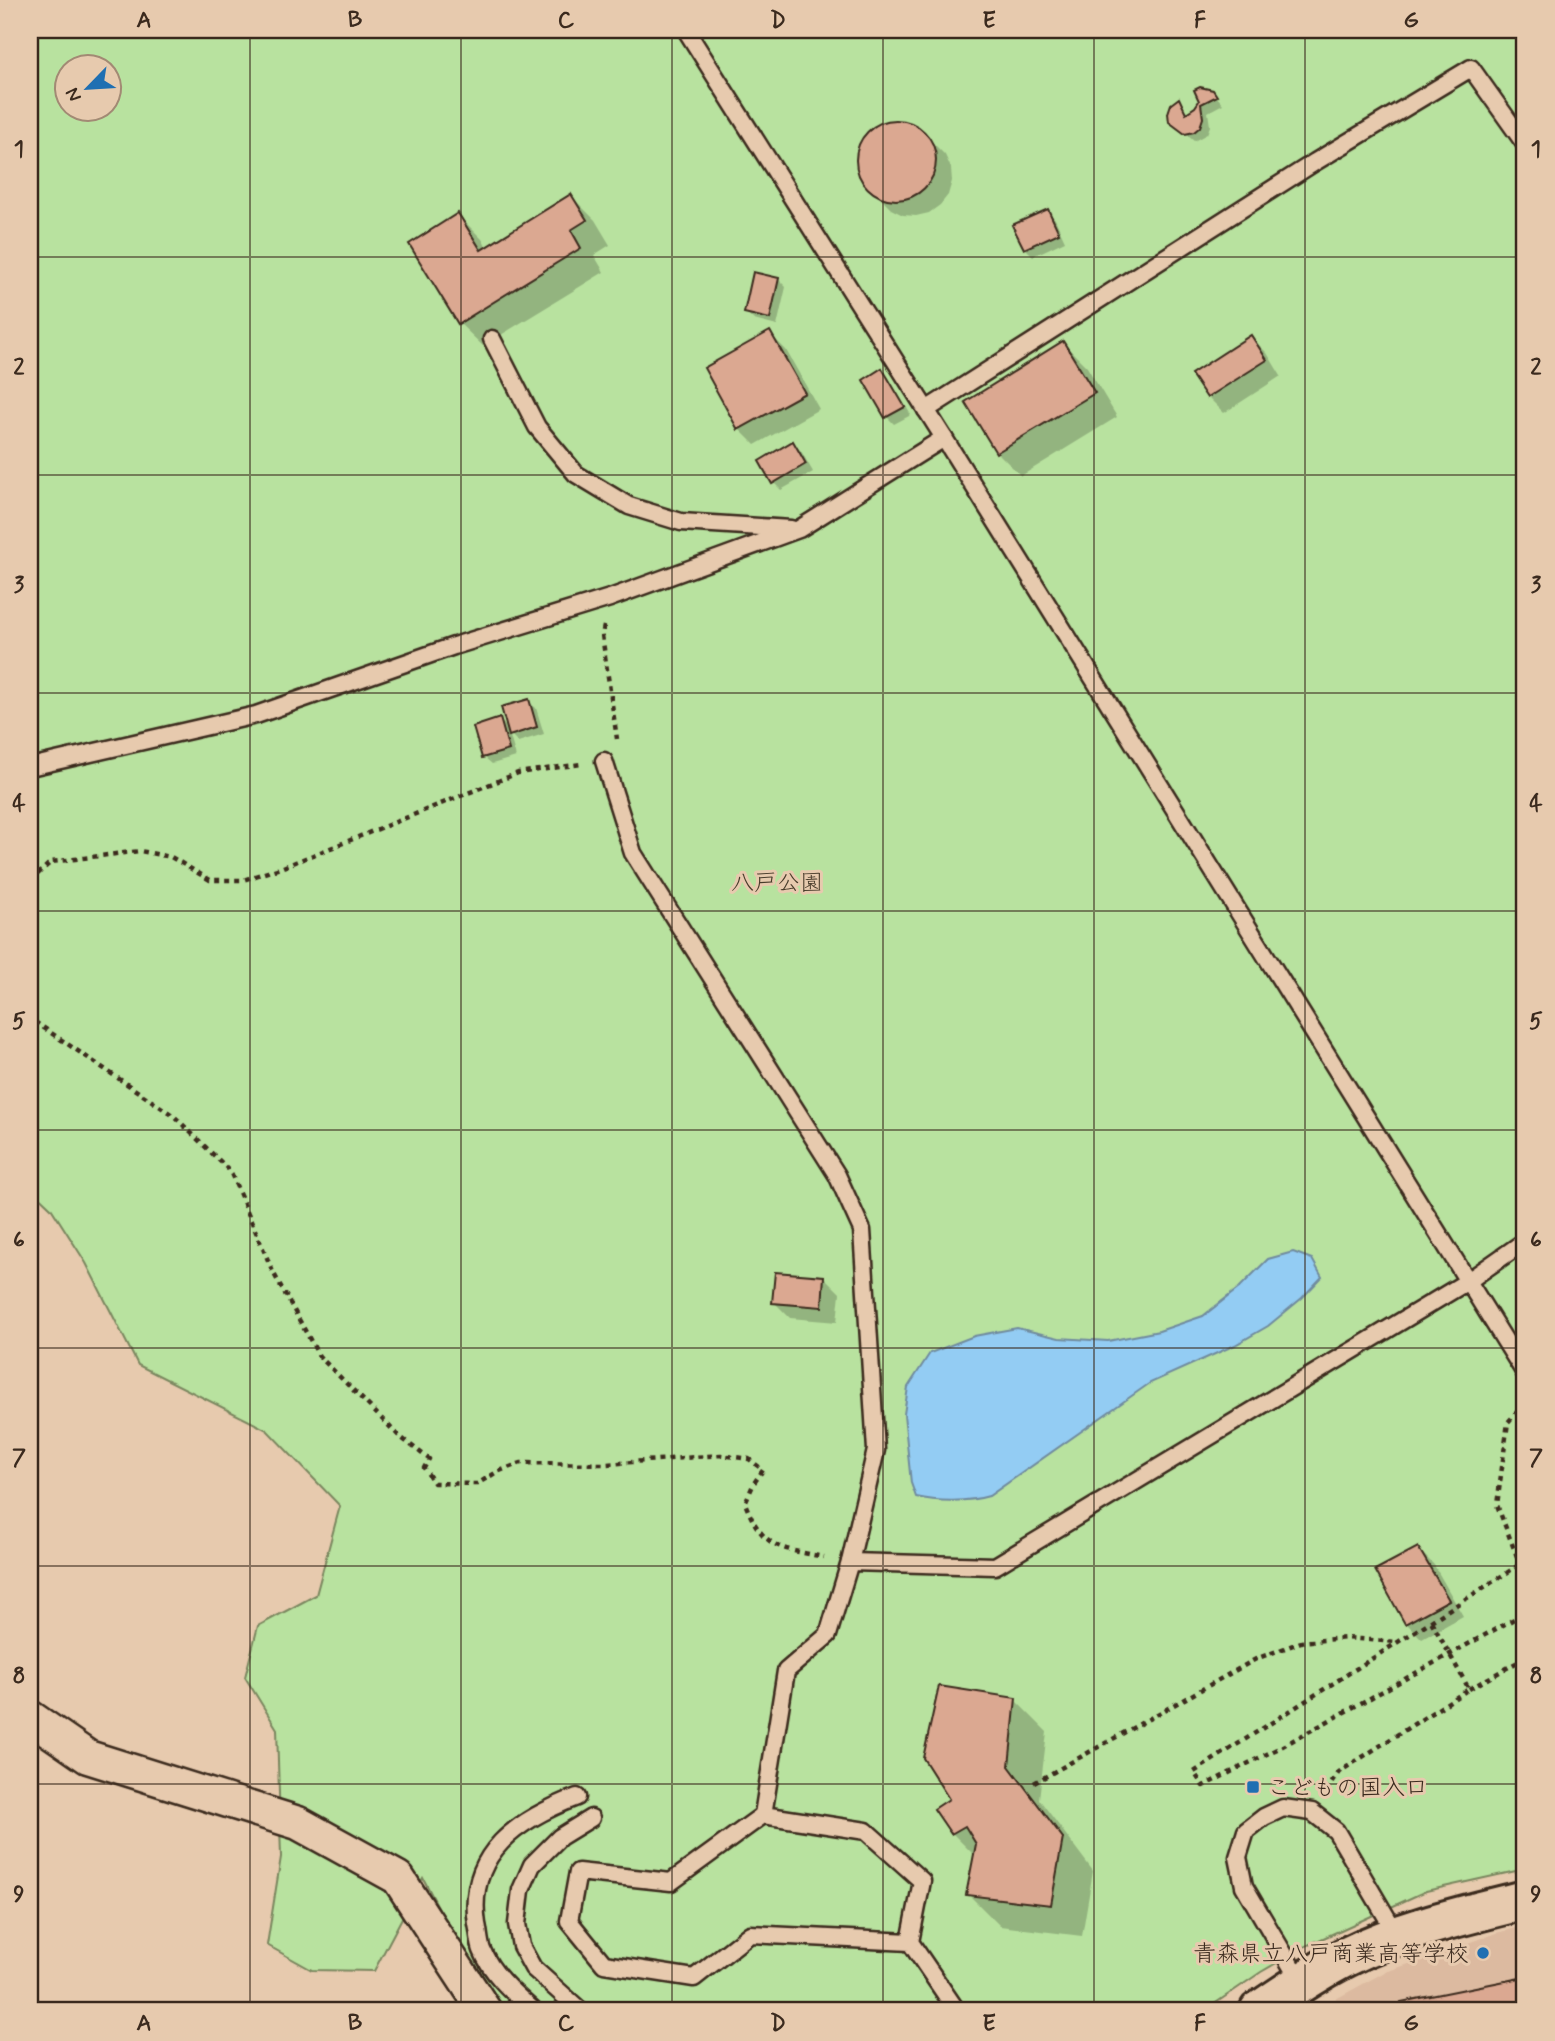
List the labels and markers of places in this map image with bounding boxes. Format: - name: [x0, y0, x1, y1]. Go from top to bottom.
- place label: こどもの国入口: [1267, 1774, 1428, 1804]
- marker: こどもの国入口: [1245, 1779, 1261, 1795]
- place label: 青森県立八戸商業高等学校: [1193, 1940, 1469, 1970]
- marker: 青森県立八戸商業高等学校: [1475, 1945, 1491, 1961]

